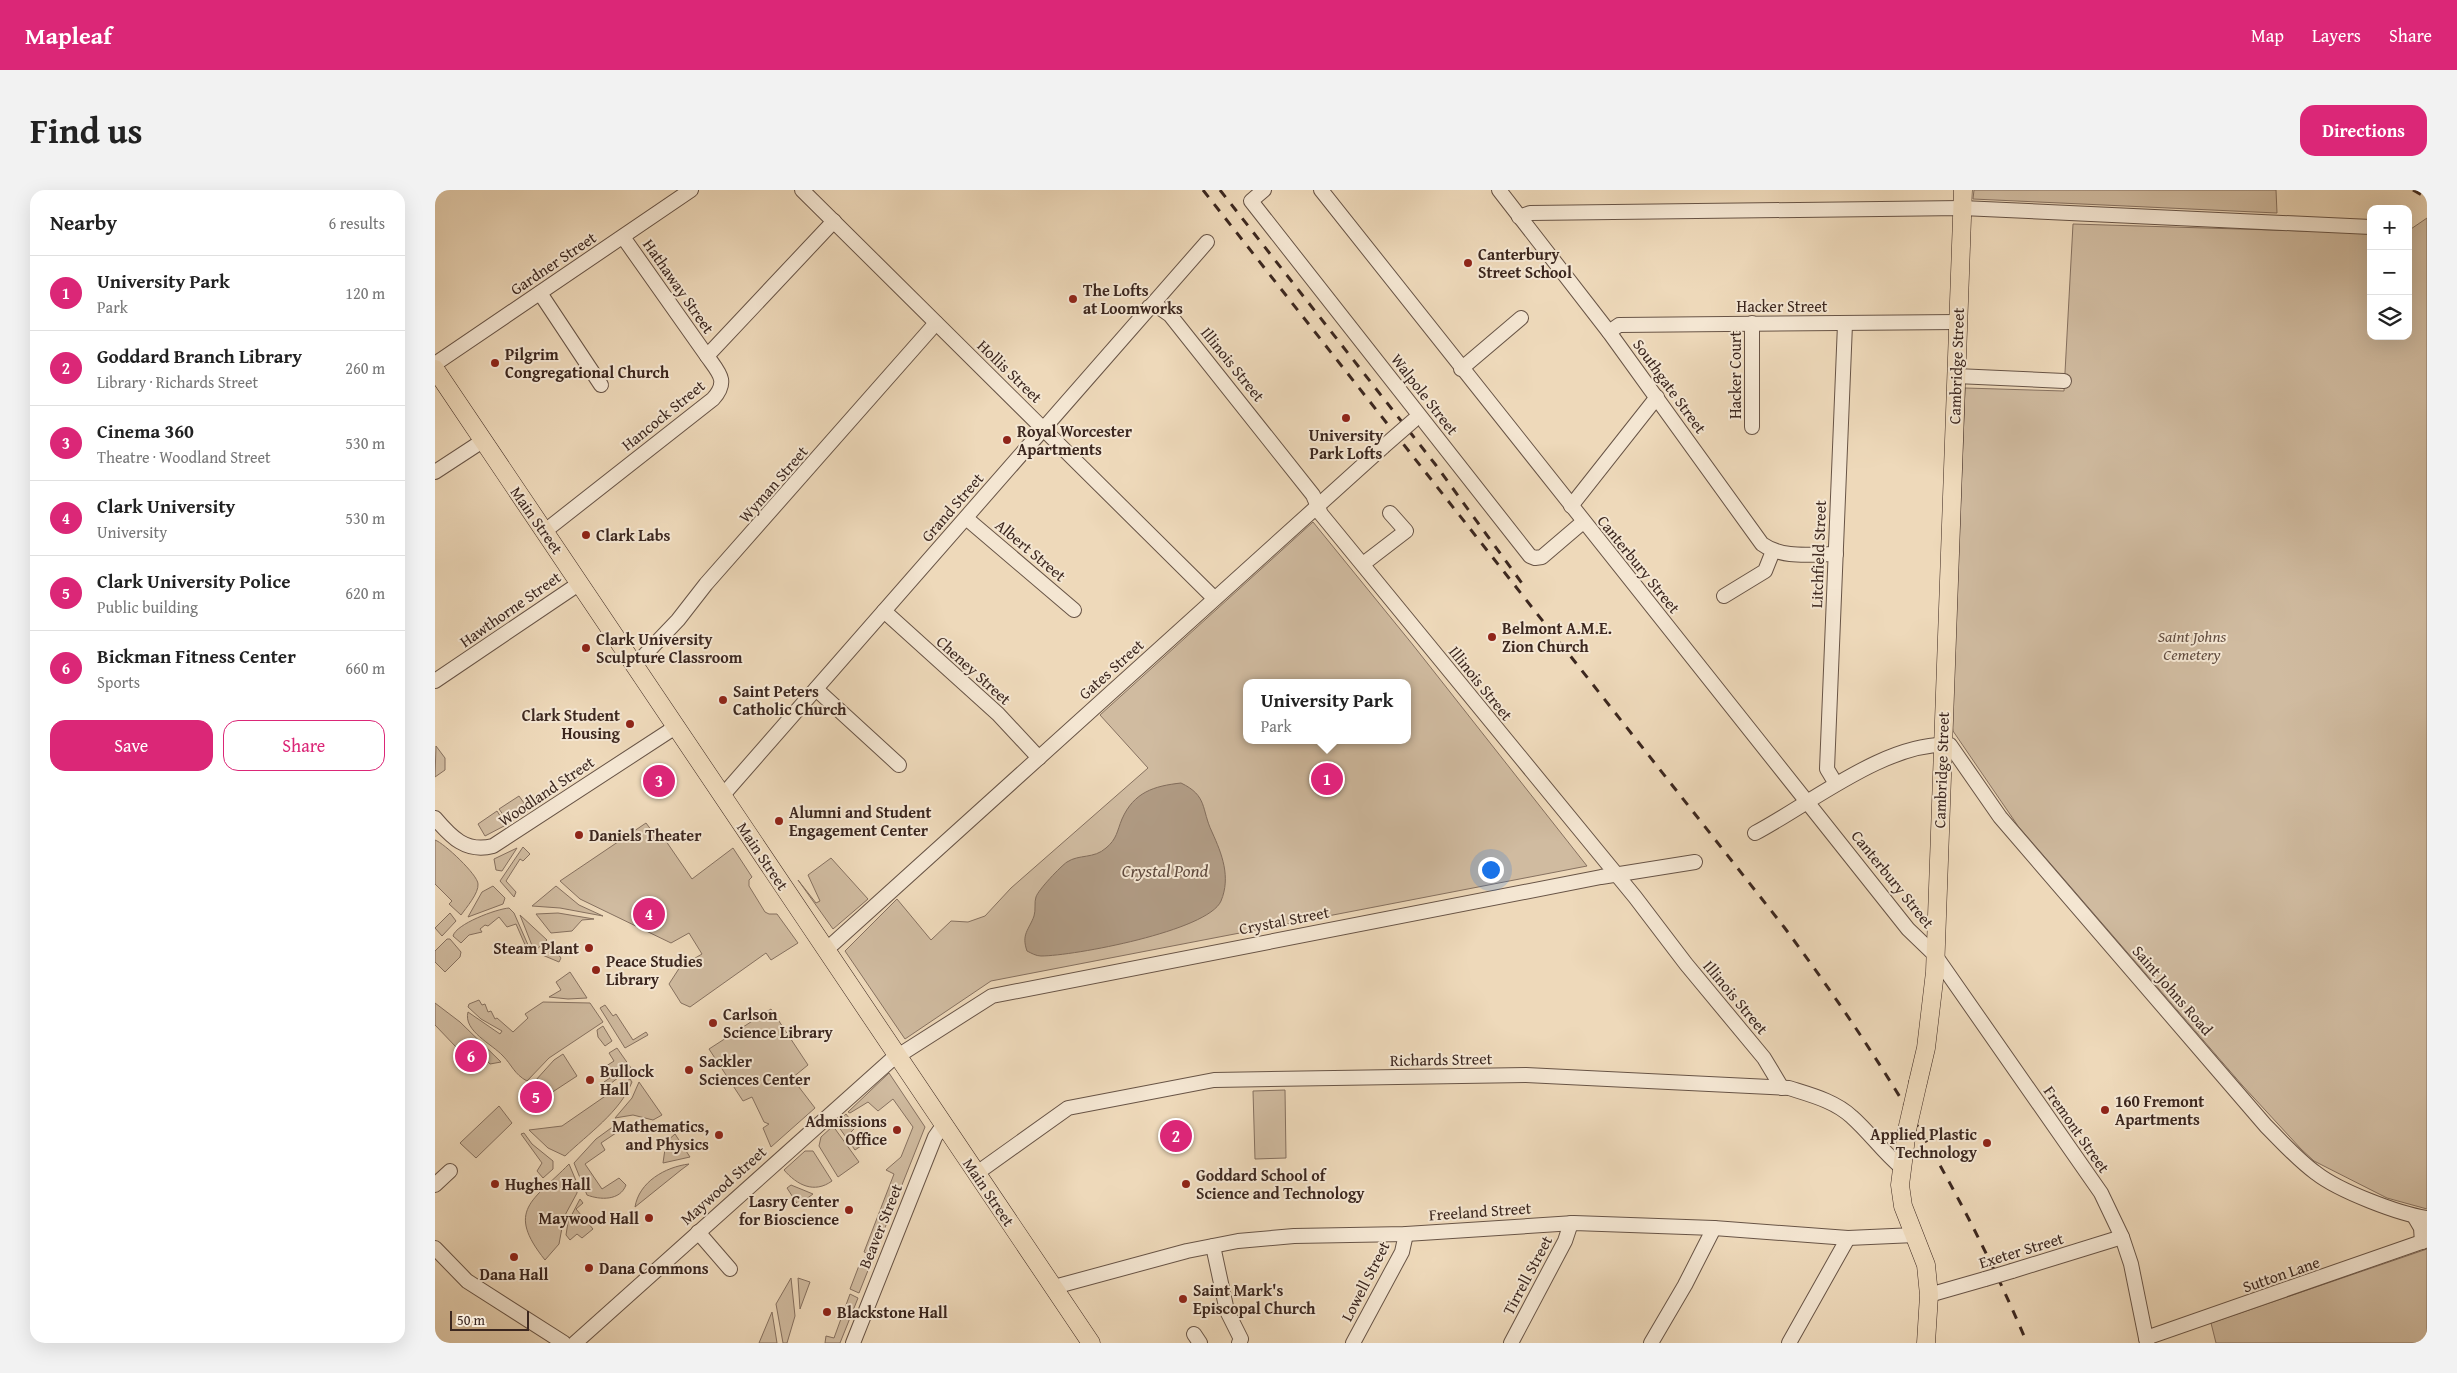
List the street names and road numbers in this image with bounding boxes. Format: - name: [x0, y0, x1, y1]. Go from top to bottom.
- street label: Gardner Street: [505, 225, 601, 301]
- street label: Hathaway Street: [637, 234, 721, 339]
- street label: Hacker Street: [1737, 294, 1828, 318]
- street label: Cambridge Street: [1942, 307, 1970, 425]
- street label: Illinois Street: [1195, 321, 1271, 407]
- street label: Hacker Court: [1723, 331, 1747, 419]
- street label: Hollis Street: [972, 334, 1048, 409]
- street label: Southgate Street: [1627, 334, 1713, 439]
- street label: Walpole Street: [1385, 348, 1465, 440]
- street label: Hancock Street: [616, 374, 710, 456]
- street label: Wyman Street: [733, 440, 814, 528]
- street label: Grand Street: [915, 467, 989, 547]
- street label: Main Street: [505, 481, 569, 559]
- street label: Litchfield Street: [1804, 499, 1832, 608]
- street label: Canterbury Street: [1592, 510, 1686, 619]
- street label: Albert Street: [990, 513, 1072, 587]
- street label: Hawthorne Street: [454, 565, 566, 653]
- street label: Cheney Street: [931, 630, 1017, 710]
- street label: Gates Street: [1073, 633, 1149, 705]
- street label: Illinois Street: [1443, 640, 1519, 726]
- street label: Cambridge Street: [1927, 711, 1955, 829]
- street label: Woodland Street: [493, 750, 599, 832]
- street label: Main Street: [731, 817, 795, 895]
- street label: Canterbury Street: [1846, 825, 1940, 934]
- street label: Crystal Street: [1237, 899, 1331, 940]
- street label: Saint Johns Road: [2127, 940, 2219, 1041]
- street label: Illinois Street: [1698, 955, 1774, 1040]
- street label: Richards Street: [1390, 1046, 1493, 1072]
- street label: Fremont Street: [2038, 1081, 2116, 1178]
- street label: Maywood Street: [675, 1140, 772, 1230]
- street label: Main Street: [957, 1153, 1021, 1231]
- street label: Beaver Street: [852, 1180, 908, 1272]
- street label: Freeland Street: [1428, 1195, 1532, 1227]
- street label: Exeter Street: [1976, 1226, 2067, 1274]
- street label: Tirrell Street: [1496, 1231, 1558, 1319]
- street label: Lowell Street: [1335, 1236, 1396, 1325]
- street label: Sutton Lane: [2239, 1250, 2323, 1298]

